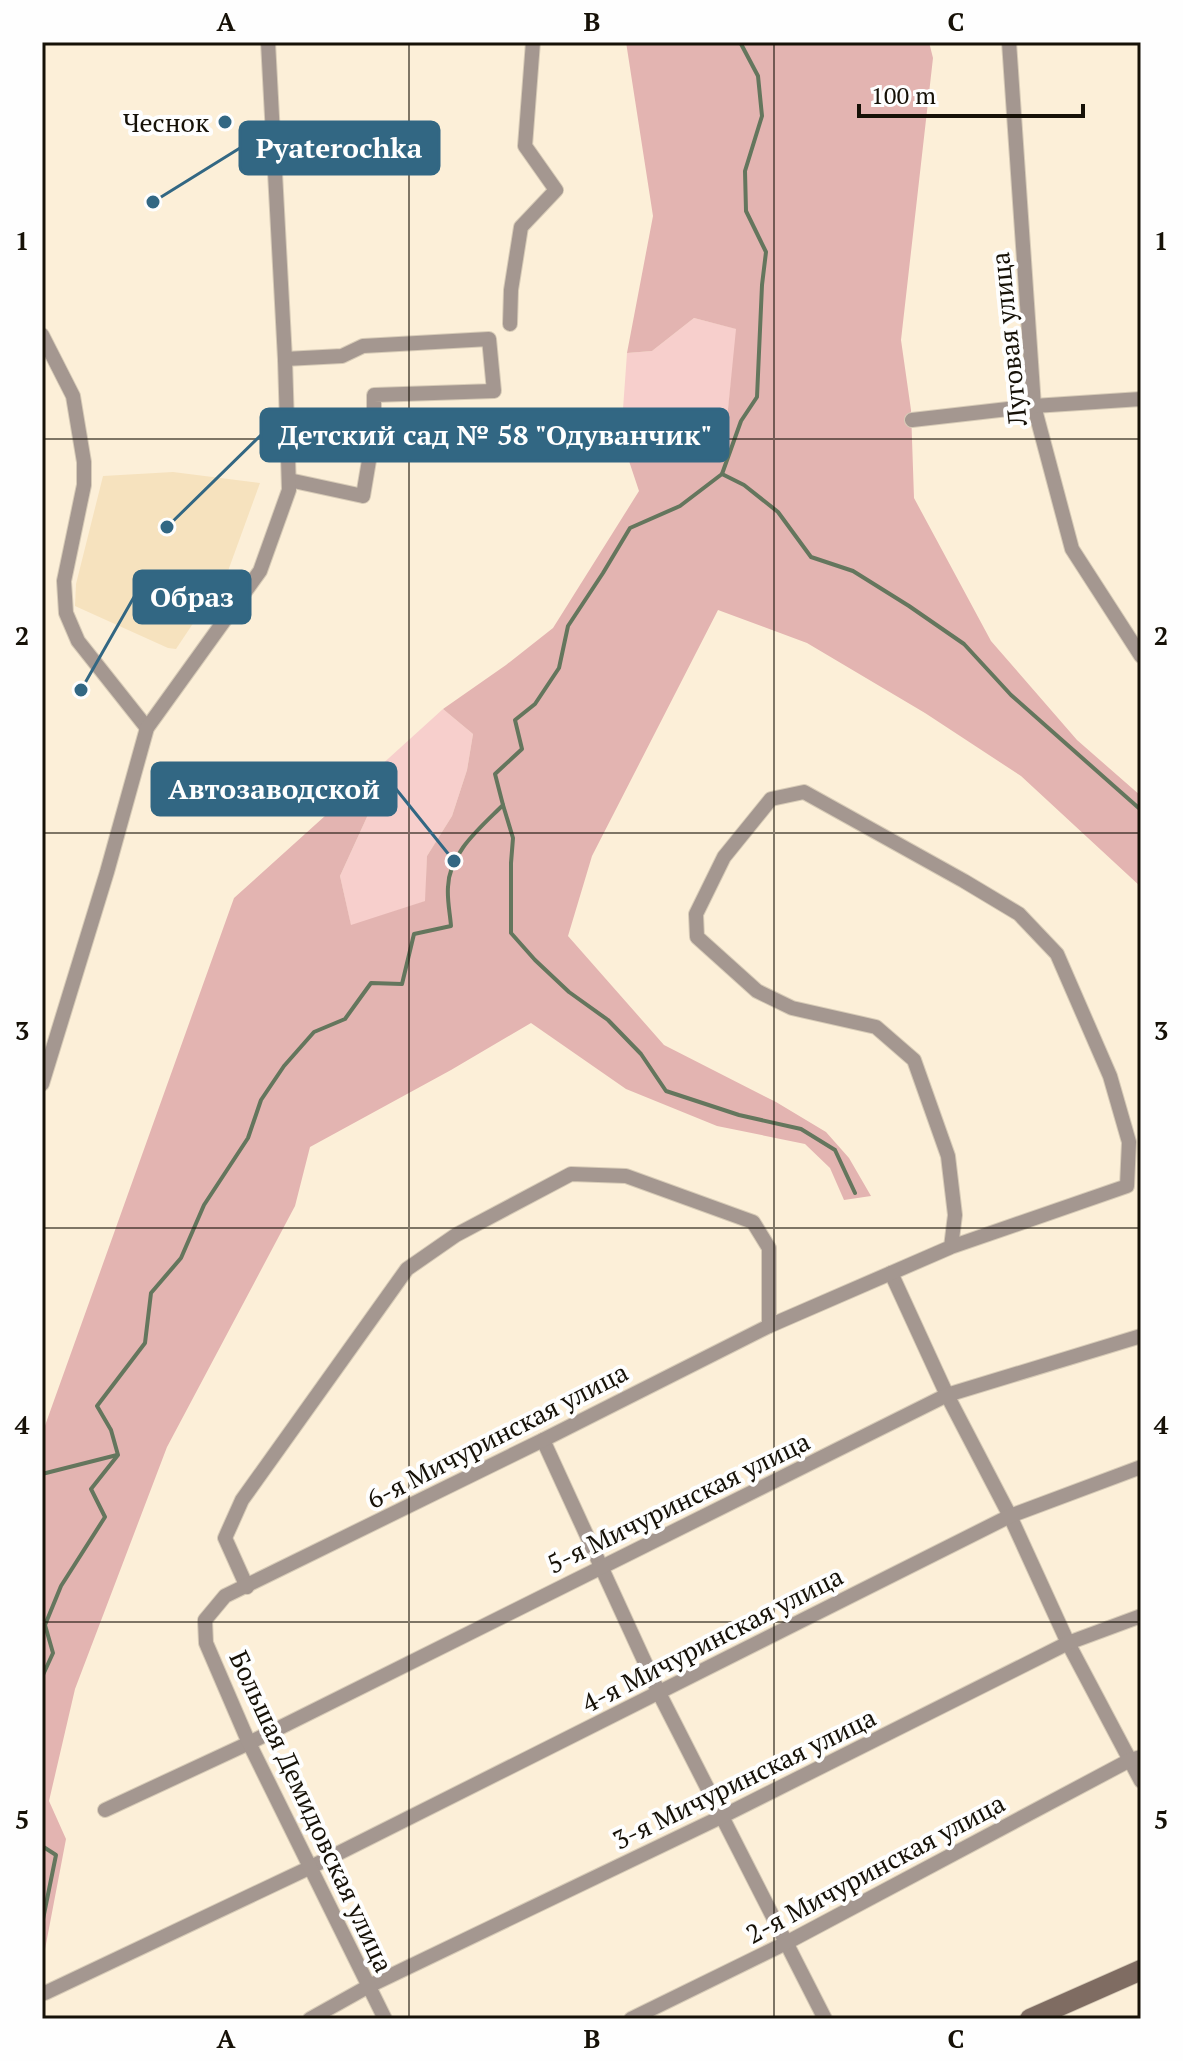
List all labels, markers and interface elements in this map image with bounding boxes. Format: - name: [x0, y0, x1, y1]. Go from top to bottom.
- text: A: [217, 4, 236, 38]
- text: B: [584, 4, 600, 38]
- text: C: [948, 4, 964, 38]
- scale bar: [859, 68, 1083, 118]
- text: 100 m: [871, 79, 936, 111]
- place label: Чеснок: [123, 105, 210, 139]
- marker: Чеснок: [216, 113, 234, 131]
- callout: Pyaterochka: [240, 122, 439, 174]
- text: Pyaterochka: [256, 129, 423, 166]
- text: 1: [15, 223, 29, 257]
- text: 1: [1154, 223, 1168, 257]
- street label: Луговая улица: [982, 251, 1034, 428]
- callout: Детский сад № 58 "Одуванчик": [261, 409, 728, 461]
- text: Детский сад № 58 "Одуванчик": [278, 416, 712, 453]
- callout: Образ: [134, 571, 250, 623]
- text: Образ: [150, 578, 234, 615]
- text: 2: [15, 618, 29, 652]
- text: 2: [1154, 618, 1168, 652]
- callout: Автозаводской: [152, 763, 396, 815]
- text: Автозаводской: [168, 770, 380, 807]
- text: 3: [15, 1013, 29, 1047]
- text: 3: [1154, 1013, 1168, 1047]
- street label: 6-я Мичуринская улица: [361, 1354, 633, 1516]
- text: 4: [15, 1407, 30, 1441]
- text: 4: [1154, 1407, 1169, 1441]
- street label: 5-я Мичуринская улица: [541, 1423, 815, 1581]
- street label: 4-я Мичуринская улица: [576, 1558, 848, 1720]
- street label: Большая Демидовская улица: [222, 1645, 402, 1977]
- street label: 3-я Мичуринская улица: [607, 1699, 881, 1857]
- street label: 2-я Мичуринская улица: [740, 1785, 1010, 1951]
- text: 5: [15, 1802, 29, 1836]
- text: 5: [1154, 1802, 1168, 1836]
- text: A: [217, 2021, 236, 2055]
- text: B: [584, 2021, 600, 2055]
- text: C: [948, 2021, 964, 2055]

